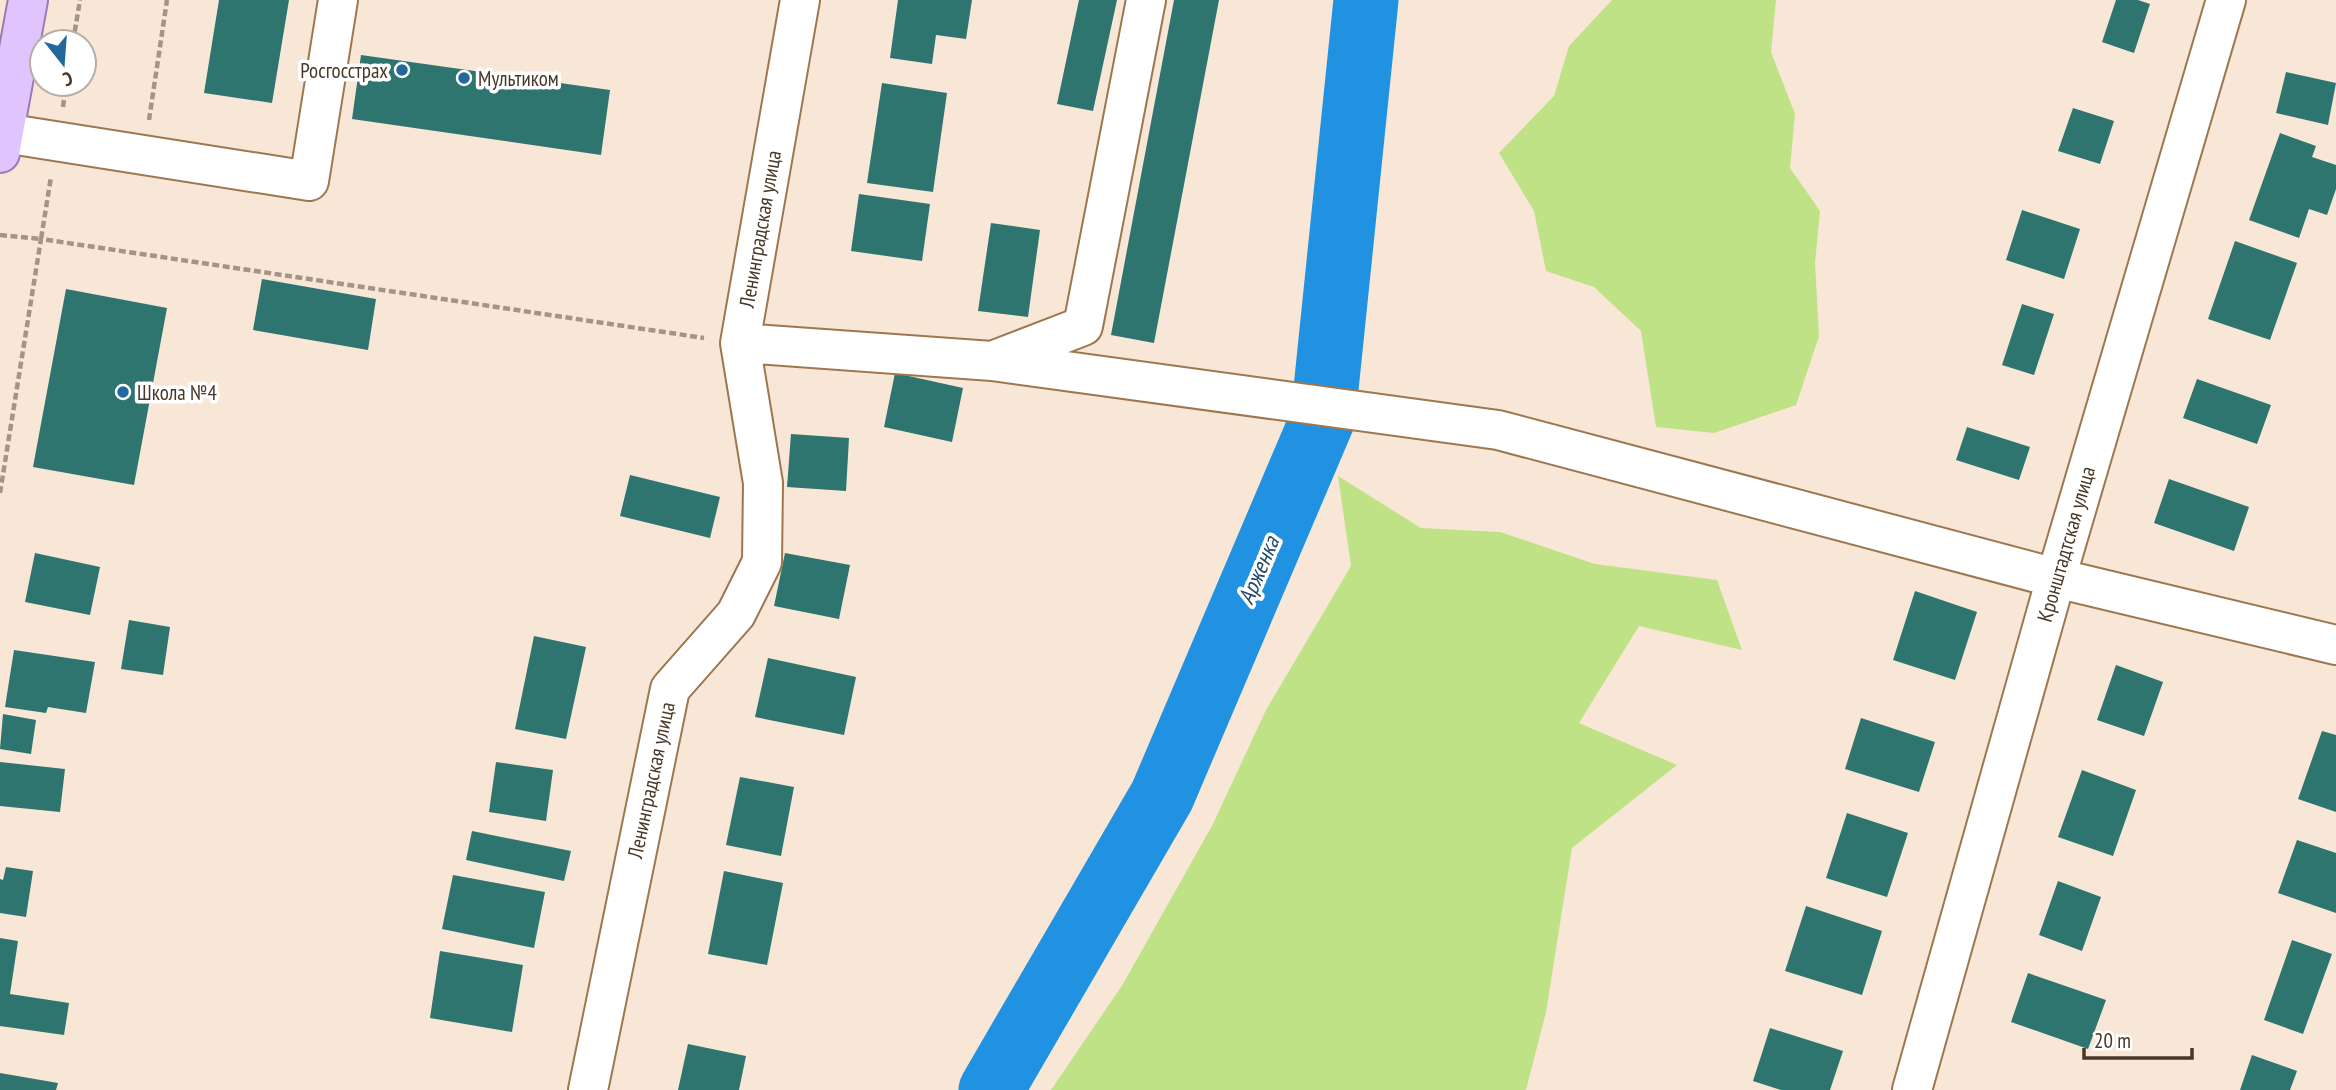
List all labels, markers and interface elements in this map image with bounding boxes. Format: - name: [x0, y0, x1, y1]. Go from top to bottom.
- north arrow: [28, 28, 98, 98]
- place label: Росгосстрах: [300, 57, 388, 84]
- marker: Росгосстрах: [394, 62, 410, 78]
- place label: Мультиком: [478, 65, 559, 92]
- text: С: [60, 67, 76, 92]
- marker: Мультиком: [456, 70, 472, 86]
- street label: Ленинградская улица: [733, 148, 787, 311]
- place label: Школа №4: [137, 379, 217, 406]
- marker: Школа №4: [115, 384, 131, 400]
- street label: Кронштадтская улица: [2031, 463, 2101, 625]
- water label: Арженка: [1231, 530, 1286, 608]
- street label: Ленинградская улица: [621, 699, 681, 862]
- scale bar: [2084, 1016, 2192, 1060]
- text: 20 m: [2094, 1027, 2131, 1054]

